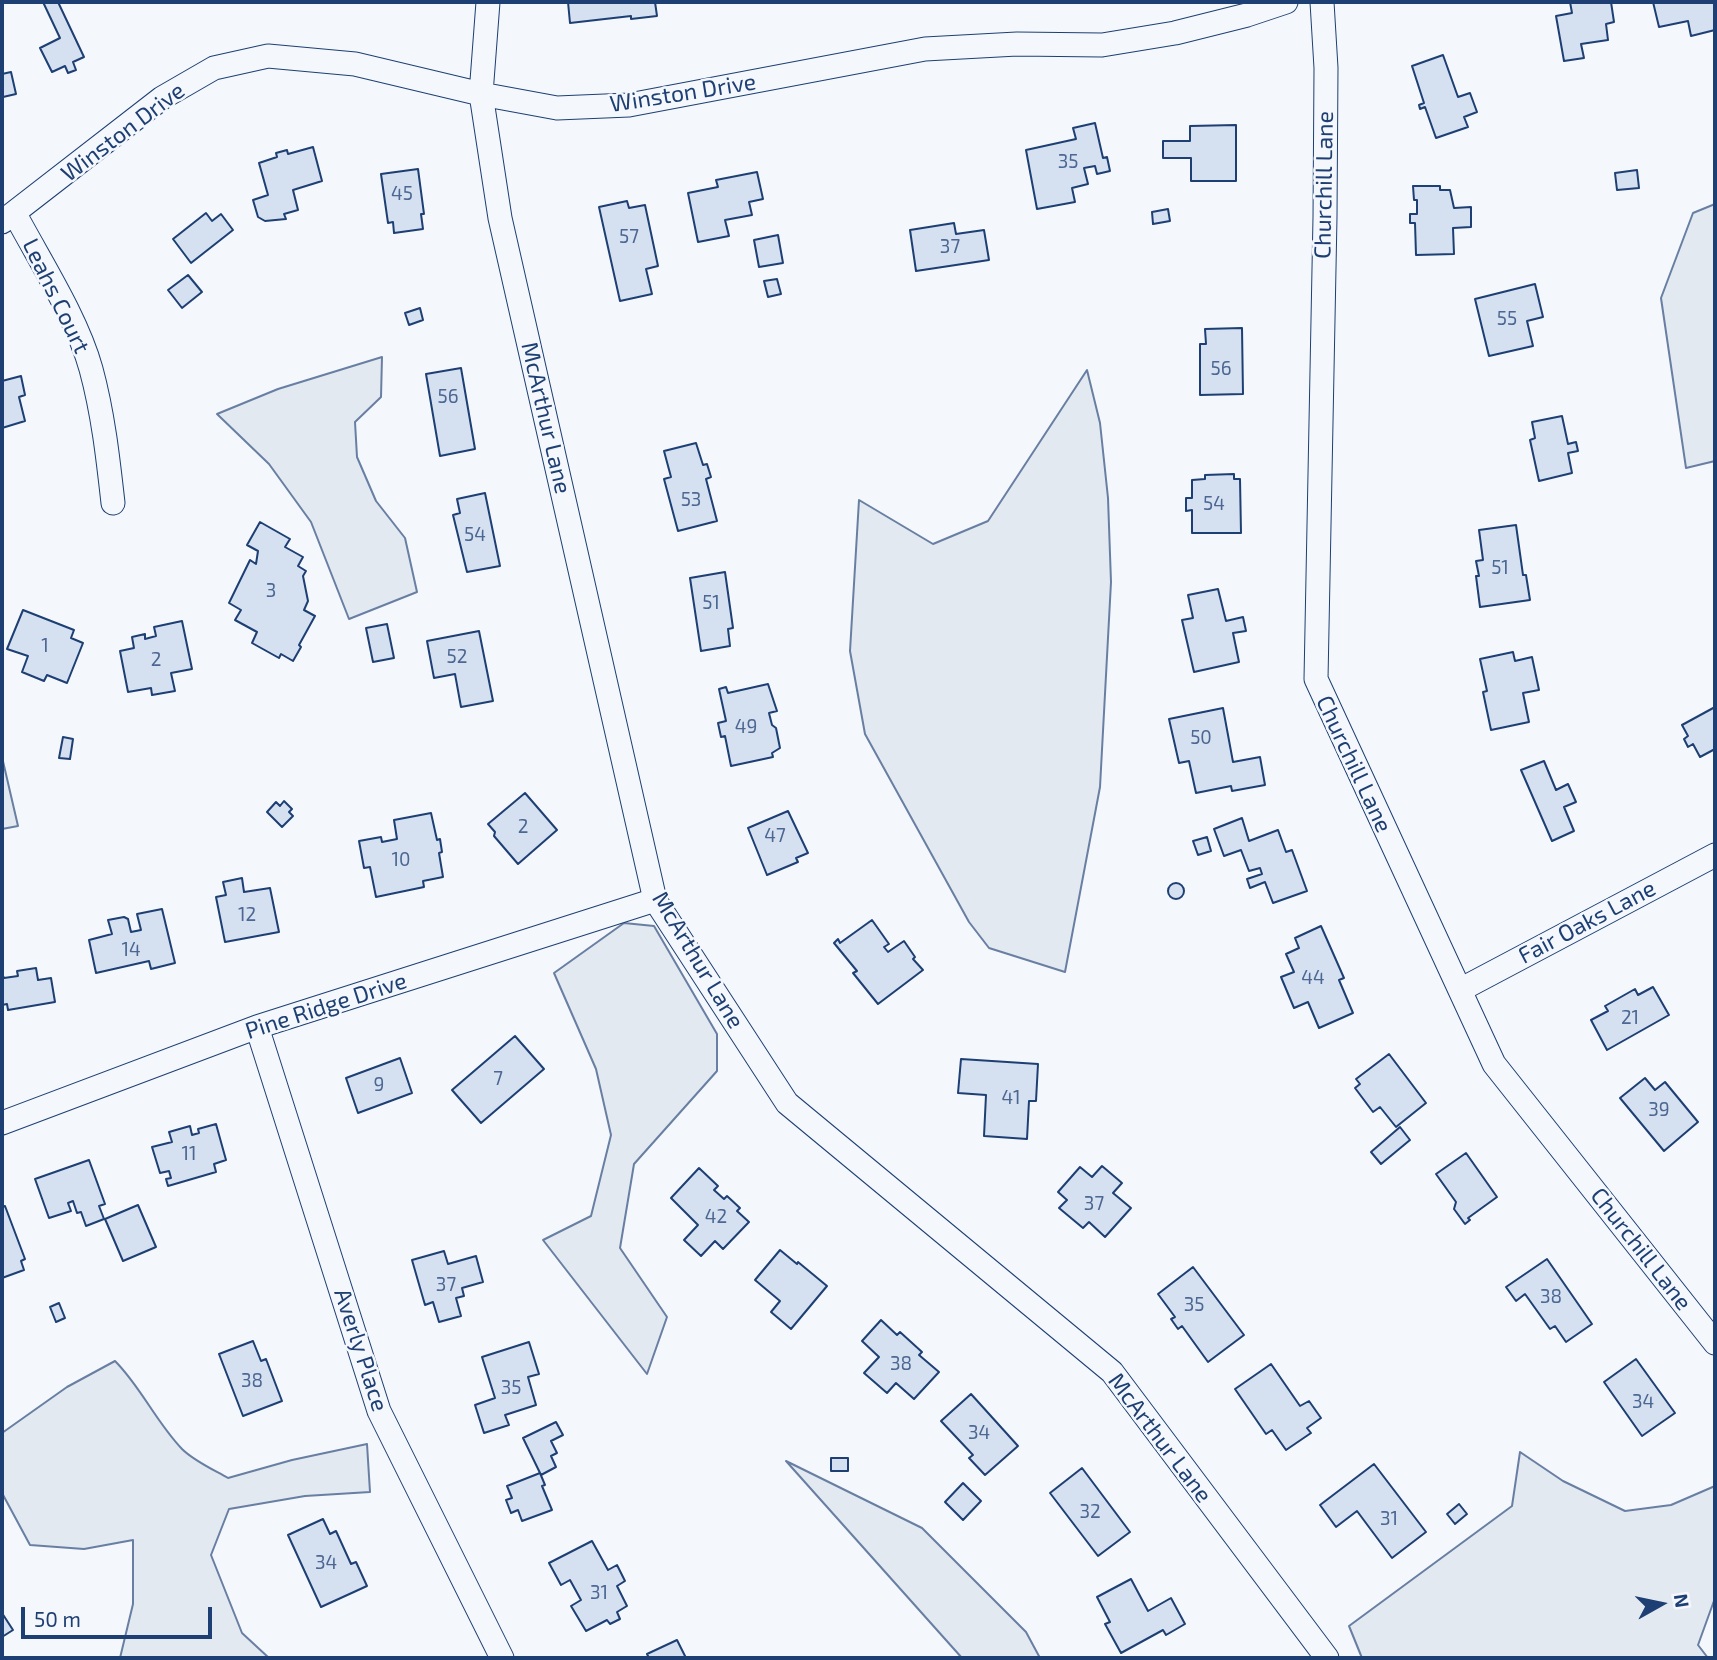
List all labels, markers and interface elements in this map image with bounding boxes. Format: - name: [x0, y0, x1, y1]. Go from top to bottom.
- street label: Winston Drive: [608, 68, 758, 118]
- street label: Winston Drive: [56, 77, 190, 187]
- street label: Churchill Lane: [1309, 111, 1339, 259]
- house number: 35: [1058, 151, 1078, 173]
- house number: 45: [391, 183, 413, 205]
- house number: 57: [619, 226, 639, 248]
- street label: Leahs Court: [16, 234, 96, 358]
- house number: 37: [940, 236, 960, 258]
- house number: 55: [1497, 308, 1517, 330]
- street label: McArthur Lane: [515, 340, 577, 496]
- house number: 56: [1210, 358, 1232, 380]
- house number: 56: [437, 386, 459, 408]
- house number: 53: [681, 489, 701, 511]
- house number: 54: [1203, 493, 1225, 515]
- house number: 54: [464, 524, 486, 546]
- house number: 51: [1491, 557, 1509, 579]
- house number: 3: [266, 580, 276, 602]
- house number: 51: [702, 592, 720, 614]
- house number: 1: [41, 635, 49, 657]
- house number: 52: [447, 646, 467, 668]
- house number: 2: [151, 649, 161, 671]
- street label: Churchill Lane: [1310, 691, 1398, 837]
- house number: 49: [735, 716, 757, 738]
- house number: 50: [1190, 727, 1212, 749]
- house number: 2: [518, 816, 528, 838]
- house number: 47: [764, 825, 786, 847]
- house number: 10: [391, 849, 411, 871]
- street label: Fair Oaks Lane: [1514, 874, 1660, 970]
- street label: McArthur Lane: [646, 887, 750, 1033]
- house number: 12: [238, 904, 256, 926]
- house number: 14: [121, 939, 141, 961]
- street label: Pine Ridge Drive: [242, 967, 410, 1045]
- house number: 44: [1301, 967, 1325, 989]
- house number: 21: [1621, 1007, 1639, 1029]
- house number: 7: [493, 1068, 503, 1090]
- house number: 9: [374, 1074, 384, 1096]
- house number: 41: [1001, 1087, 1021, 1109]
- house number: 39: [1648, 1099, 1670, 1121]
- house number: 11: [181, 1143, 197, 1165]
- street label: Churchill Lane: [1585, 1182, 1697, 1316]
- house number: 37: [1084, 1193, 1104, 1215]
- house number: 42: [705, 1206, 727, 1228]
- house number: 37: [436, 1274, 456, 1296]
- street label: Averly Place: [328, 1285, 394, 1415]
- house number: 38: [1540, 1286, 1562, 1308]
- house number: 35: [1184, 1294, 1204, 1316]
- house number: 38: [890, 1353, 912, 1375]
- street label: McArthur Lane: [1102, 1368, 1218, 1508]
- house number: 38: [241, 1370, 263, 1392]
- house number: 35: [501, 1377, 521, 1399]
- house number: 34: [1632, 1391, 1654, 1413]
- house number: 34: [968, 1422, 990, 1444]
- house number: 32: [1079, 1501, 1101, 1523]
- house number: 31: [1380, 1508, 1398, 1530]
- house number: 34: [315, 1552, 337, 1574]
- north arrow: [1626, 1569, 1696, 1639]
- house number: 31: [590, 1582, 608, 1604]
- text: N: [1670, 1592, 1695, 1609]
- scale bar: [24, 1594, 215, 1638]
- text: 50 m: [34, 1606, 81, 1631]

